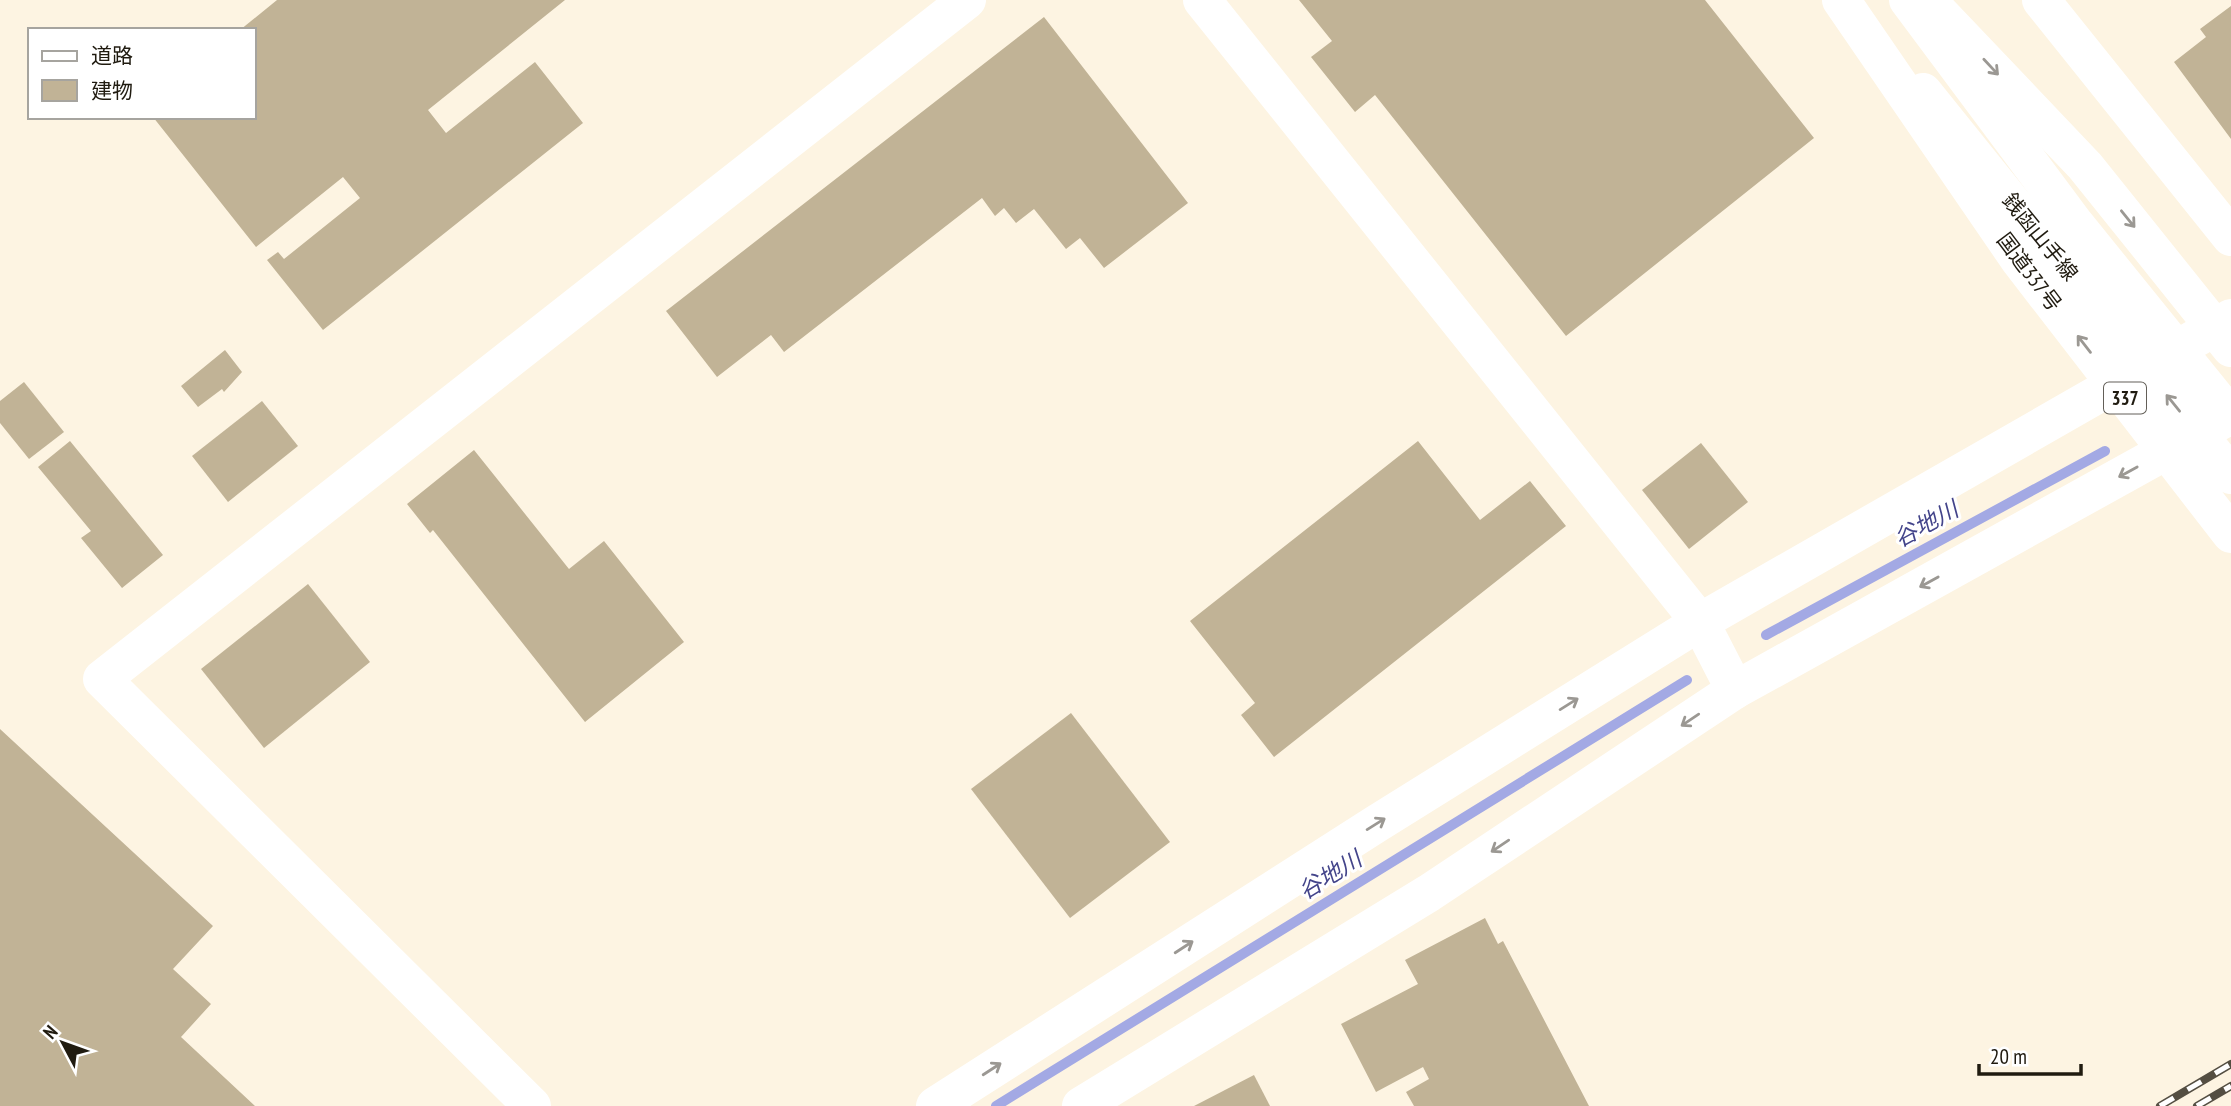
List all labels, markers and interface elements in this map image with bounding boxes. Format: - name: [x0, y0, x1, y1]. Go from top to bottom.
- legend: [28, 28, 256, 119]
- text: 道路: [91, 42, 133, 69]
- one-way arrow: [1983, 58, 1999, 76]
- text: 建物: [91, 77, 133, 104]
- street label: 銭函山手線: [1997, 187, 2084, 286]
- one-way arrow: [2120, 210, 2135, 228]
- street label: 国道337号: [1991, 227, 2068, 316]
- one-way arrow: [2077, 336, 2092, 354]
- road number: 337: [2104, 382, 2146, 414]
- one-way arrow: [2165, 394, 2181, 412]
- one-way arrow: [2119, 465, 2139, 479]
- water label: 谷地川: [1889, 493, 1966, 553]
- one-way arrow: [1920, 575, 1940, 589]
- one-way arrow: [1559, 697, 1578, 712]
- one-way arrow: [1681, 713, 1700, 727]
- one-way arrow: [1365, 817, 1385, 831]
- one-way arrow: [1491, 839, 1510, 853]
- water label: 谷地川: [1293, 842, 1369, 905]
- one-way arrow: [1174, 939, 1193, 954]
- north arrow: [28, 1008, 98, 1078]
- text: N: [38, 1020, 63, 1044]
- scale bar: [1979, 1032, 2080, 1076]
- text: 20 m: [1990, 1043, 2027, 1070]
- one-way arrow: [982, 1062, 1002, 1076]

